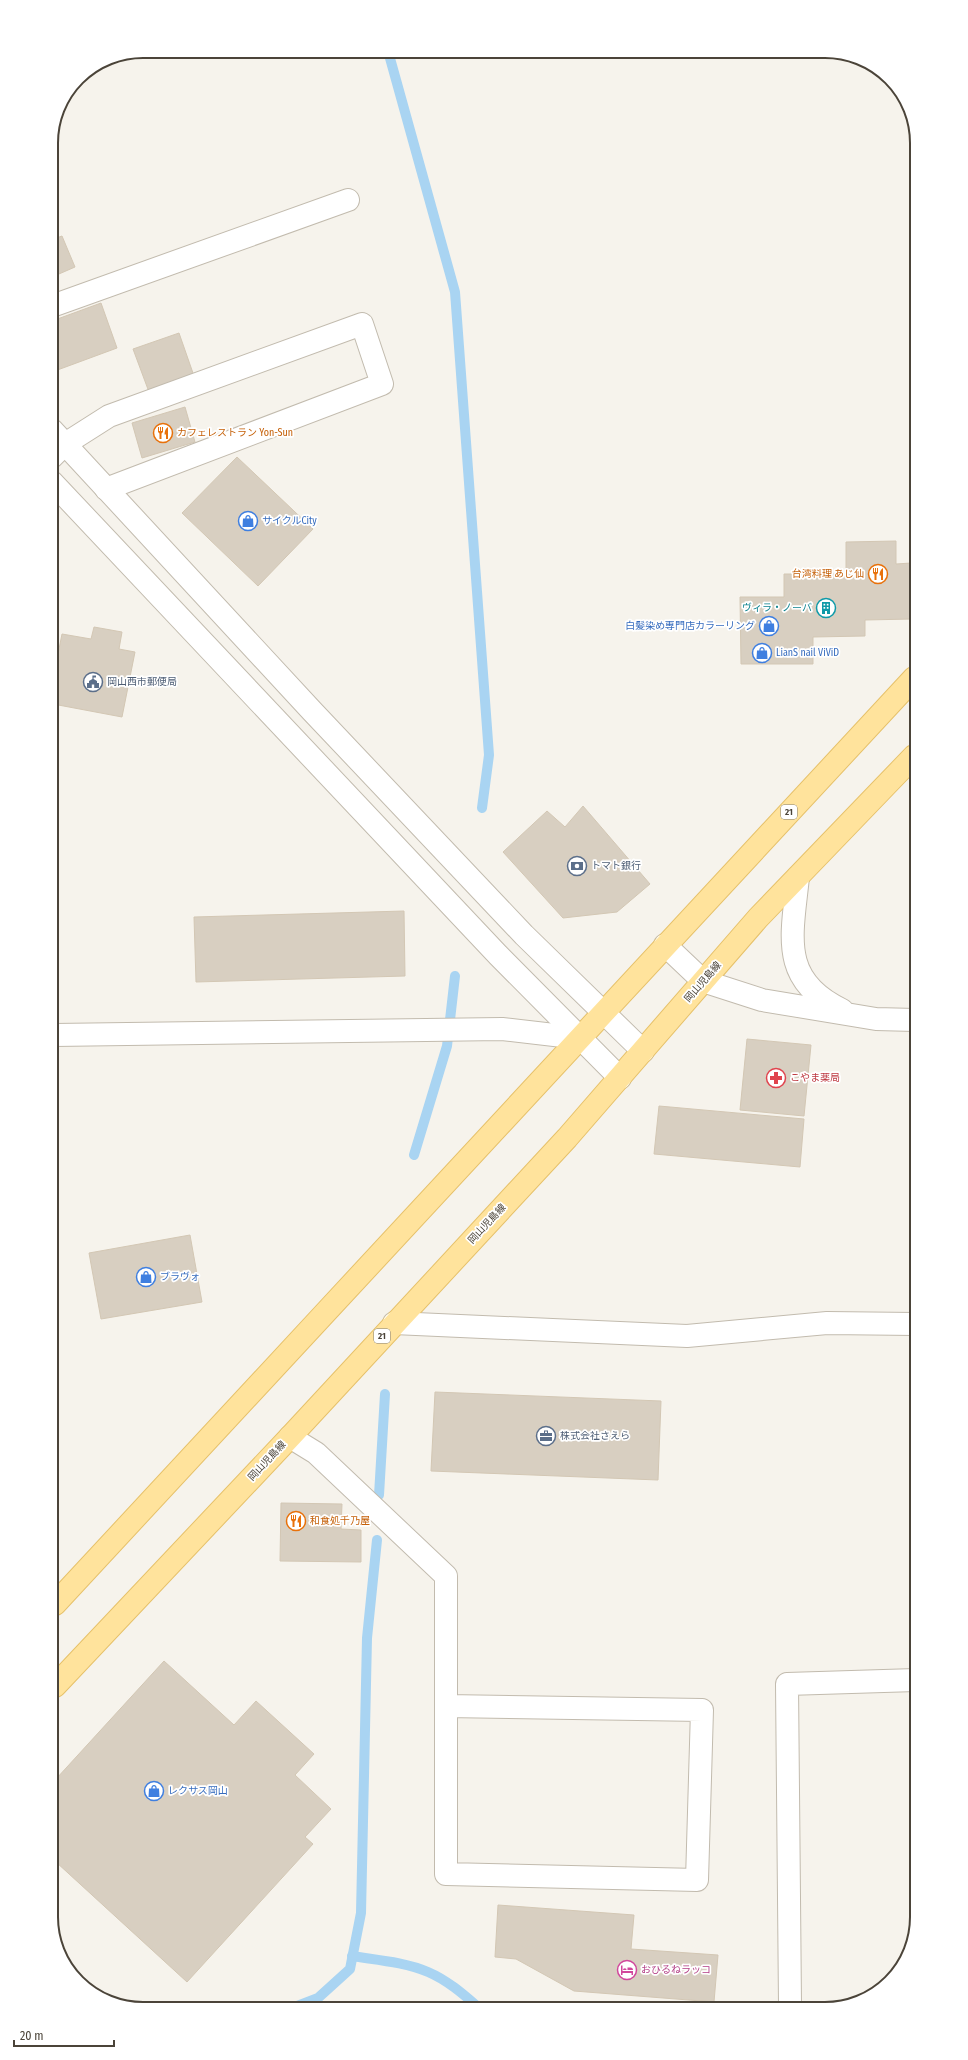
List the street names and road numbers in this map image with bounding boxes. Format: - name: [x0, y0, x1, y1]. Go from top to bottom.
- road number: 21: [781, 805, 797, 819]
- street label: 岡山児島線: [682, 959, 724, 1005]
- street label: 岡山児島線: [466, 1202, 508, 1246]
- road number: 21: [374, 1329, 390, 1343]
- street label: 岡山児島線: [246, 1439, 288, 1483]

